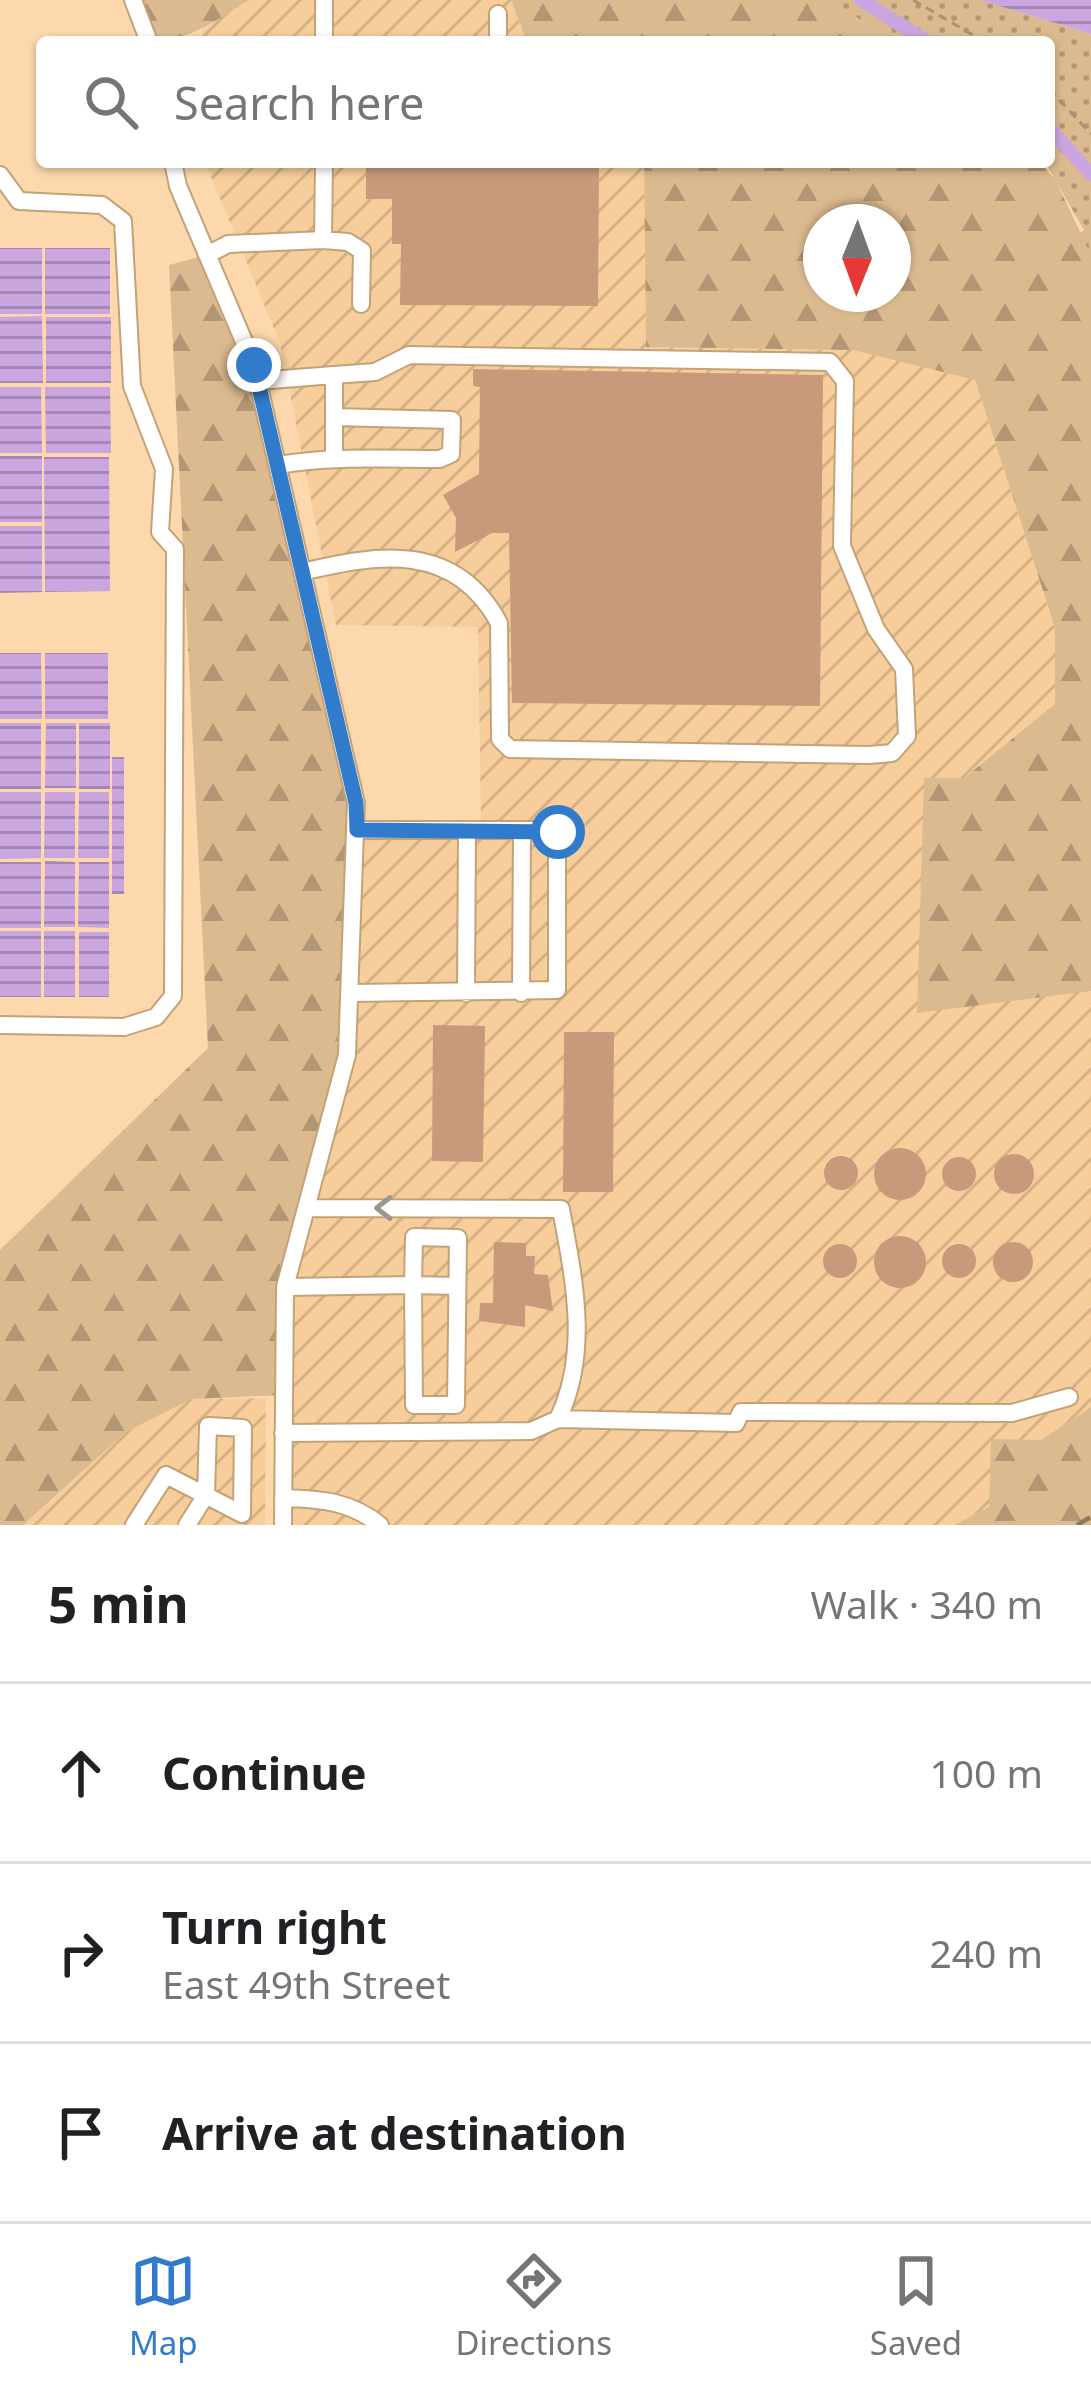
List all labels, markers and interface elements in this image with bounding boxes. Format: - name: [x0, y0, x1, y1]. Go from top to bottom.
- search box: [36, 36, 1055, 168]
- icon: search: [78, 69, 144, 135]
- text: Search here: [174, 72, 424, 133]
- north arrow: [803, 204, 911, 312]
- route end: [227, 338, 281, 392]
- route start: [531, 805, 585, 859]
- one-way arrow: [374, 1195, 392, 1221]
- text: 5 min: [48, 1568, 189, 1638]
- text: Walk · 340 m: [810, 1577, 1043, 1630]
- icon: ahead: [48, 1740, 114, 1806]
- text: Continue: [162, 1742, 367, 1803]
- text: 100 m: [929, 1746, 1043, 1799]
- text: Turn right: [162, 1896, 387, 1957]
- icon: right: [48, 1920, 114, 1986]
- text: 240 m: [929, 1926, 1043, 1979]
- text: East 49th Street: [162, 1957, 450, 2010]
- icon: arrive: [48, 2100, 114, 2166]
- text: Arrive at destination: [162, 2102, 627, 2163]
- tab: Map: [129, 2248, 198, 2365]
- tab: Directions: [455, 2248, 612, 2365]
- tab: Saved: [870, 2248, 962, 2365]

